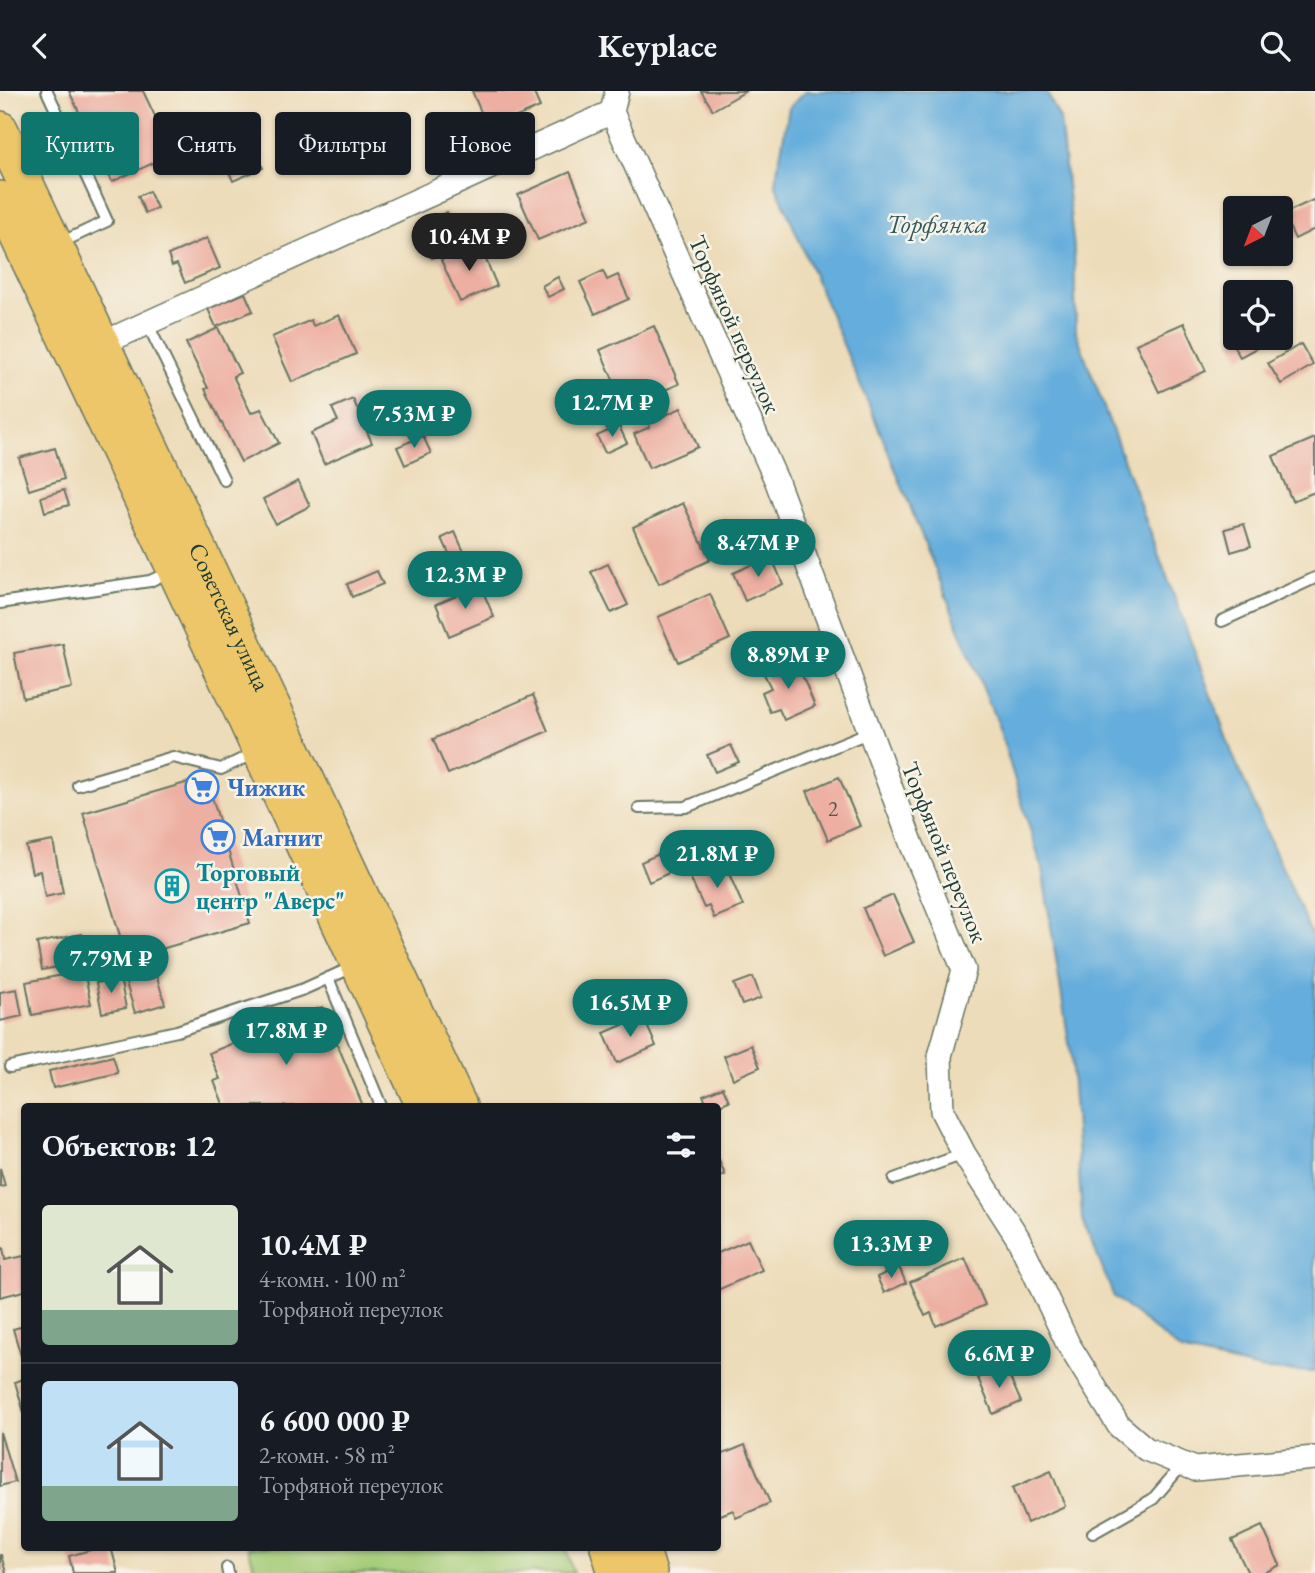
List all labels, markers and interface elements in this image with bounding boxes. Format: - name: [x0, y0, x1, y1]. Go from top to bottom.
- text: Keyplace: [598, 25, 717, 67]
- icon: back: [21, 27, 59, 65]
- icon: search: [1256, 27, 1294, 65]
- chip: Купить: [21, 112, 139, 175]
- chip: Снять: [153, 112, 261, 175]
- chip: Фильтры: [275, 112, 411, 175]
- chip: Новое: [425, 112, 535, 175]
- north arrow: [1223, 196, 1293, 266]
- map controls: [1223, 196, 1293, 350]
- water label: Торфянка: [886, 207, 988, 241]
- pin: 10.4M ₽: [404, 213, 534, 273]
- text: 10.4M ₽: [428, 221, 510, 251]
- street label: Торфяной переулок: [682, 230, 788, 419]
- button: locate: [1223, 280, 1293, 350]
- pin: 12.7M ₽: [547, 379, 677, 439]
- text: 12.7M ₽: [571, 387, 653, 417]
- pin: 7.53M ₽: [349, 391, 479, 450]
- text: 7.53M ₽: [373, 398, 455, 428]
- pin: 8.47M ₽: [693, 519, 823, 579]
- text: 8.47M ₽: [717, 527, 799, 557]
- street label: Советская улица: [182, 537, 278, 696]
- pin: 12.3M ₽: [400, 552, 530, 611]
- text: 12.3M ₽: [424, 559, 506, 589]
- pin: 8.89M ₽: [723, 631, 853, 691]
- text: 8.89M ₽: [747, 639, 829, 669]
- street label: Торфяной переулок: [895, 757, 996, 947]
- supermarket icon: Чижик: [183, 768, 221, 806]
- place label: Чижик: [227, 772, 306, 803]
- house number: 2: [828, 795, 838, 822]
- supermarket icon: Магнит: [199, 818, 237, 856]
- place label: Магнит: [242, 822, 323, 853]
- pin: 21.8M ₽: [652, 831, 782, 890]
- text: 21.8M ₽: [676, 838, 758, 868]
- place label: Торговый центр "Аверс": [196, 857, 345, 916]
- building icon: Торговый центр "Аверс": [153, 867, 191, 905]
- pin: 7.79M ₽: [46, 935, 176, 995]
- text: 7.79M ₽: [70, 943, 152, 973]
- pin: 16.5M ₽: [565, 979, 695, 1039]
- text: 16.5M ₽: [589, 987, 671, 1017]
- pin: 17.8M ₽: [221, 1007, 351, 1067]
- text: 17.8M ₽: [245, 1015, 327, 1045]
- text: Объектов: 12: [42, 1126, 216, 1165]
- icon: filters: [662, 1126, 700, 1164]
- pin: 13.3M ₽: [826, 1221, 956, 1280]
- text: 10.4M ₽: [259, 1225, 367, 1264]
- text: 13.3M ₽: [850, 1228, 932, 1258]
- icon: home: [98, 1233, 182, 1317]
- text: 4-комн. · 100 m²: [259, 1264, 406, 1294]
- text: Торфяной переулок: [259, 1294, 443, 1324]
- pin: 6.6M ₽: [942, 1331, 1056, 1390]
- text: 6.6M ₽: [964, 1338, 1034, 1368]
- text: 6 600 000 ₽: [259, 1401, 410, 1440]
- icon: home: [98, 1409, 182, 1493]
- text: 2-комн. · 58 m²: [259, 1440, 395, 1470]
- text: Торфяной переулок: [259, 1470, 443, 1500]

